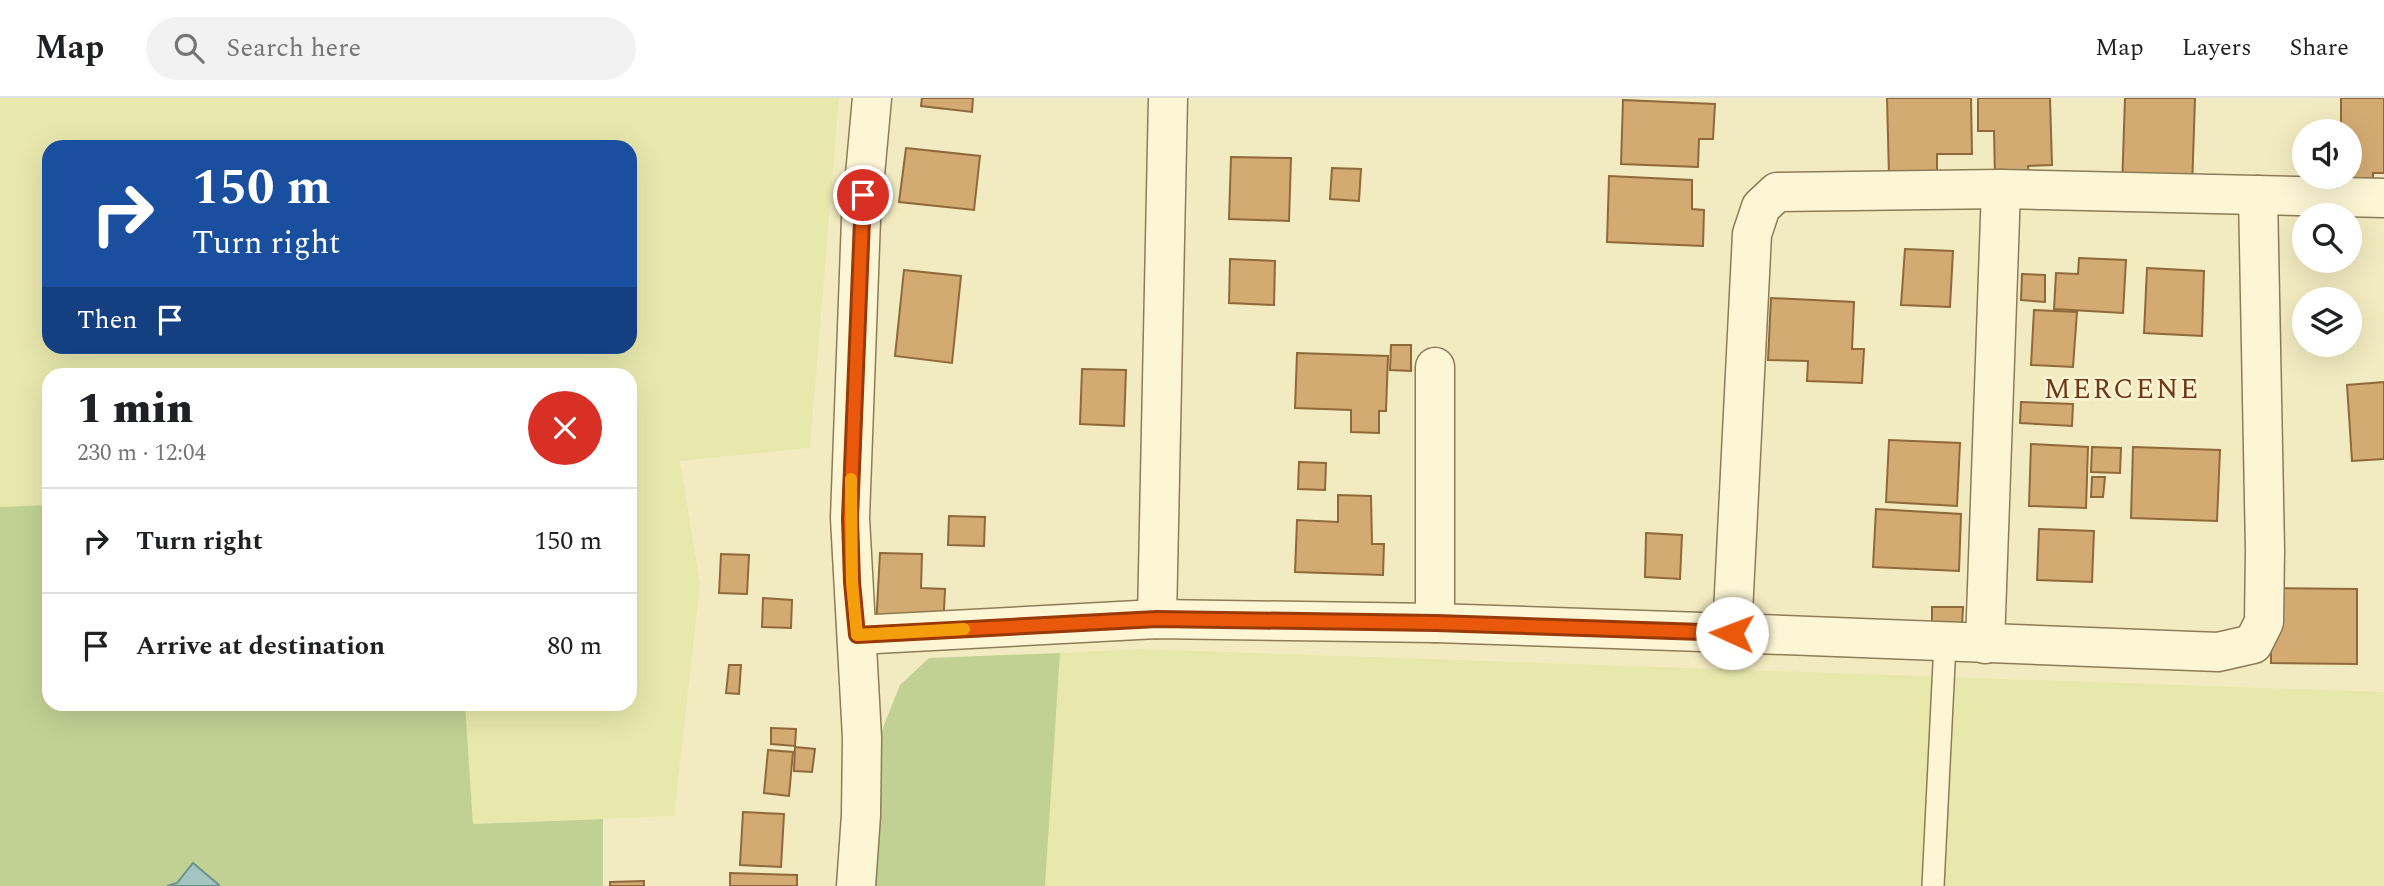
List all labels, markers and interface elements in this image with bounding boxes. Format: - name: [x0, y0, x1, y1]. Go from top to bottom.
- search box: [146, 17, 636, 80]
- text: Map: [35, 23, 104, 73]
- text: Search here: [226, 28, 361, 68]
- icon: search: [170, 29, 208, 67]
- text: Map: [2095, 30, 2144, 66]
- text: Layers: [2182, 30, 2252, 66]
- text: Share: [2290, 30, 2349, 66]
- map controls: [2292, 119, 2362, 357]
- button: sound: [2292, 119, 2362, 189]
- text: 150 m: [192, 151, 331, 226]
- pin: [833, 165, 893, 225]
- icon: right: [77, 168, 168, 259]
- icon: arrive: [844, 176, 882, 214]
- button: search: [2292, 203, 2362, 273]
- text: Turn right: [192, 219, 340, 268]
- button: layers: [2292, 287, 2362, 357]
- text: Then: [77, 300, 137, 340]
- icon: arrive: [151, 301, 189, 339]
- district label: MERCENE: [2044, 368, 2200, 411]
- text: 1 min: [77, 378, 193, 441]
- button: close: [528, 391, 602, 465]
- text: 230 m · 12:04: [77, 436, 206, 471]
- text: Turn right: [136, 521, 263, 561]
- text: 150 m: [534, 521, 602, 561]
- icon: right: [77, 522, 115, 560]
- position arrow: [1695, 596, 1769, 670]
- text: Arrive at destination: [136, 626, 385, 666]
- text: 80 m: [547, 626, 602, 666]
- icon: arrive: [77, 627, 115, 665]

